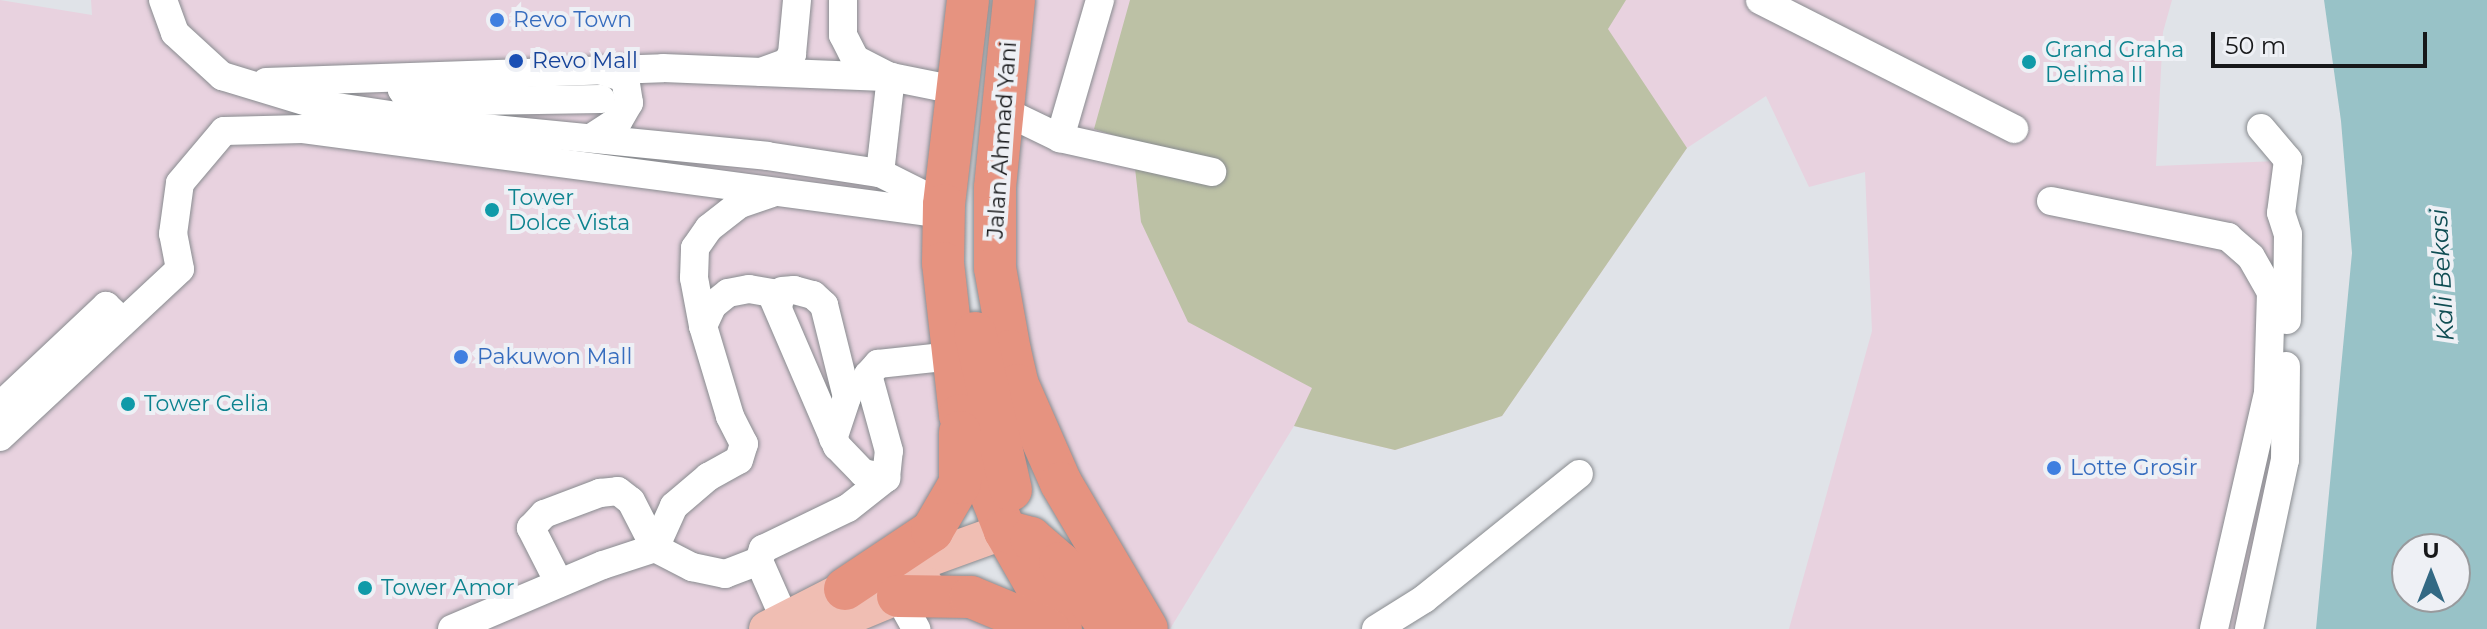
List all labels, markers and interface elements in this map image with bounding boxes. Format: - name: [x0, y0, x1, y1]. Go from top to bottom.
- place label: Revo Town: [513, 7, 632, 33]
- marker: Revo Town: [488, 11, 506, 29]
- scale bar: [2215, 16, 2431, 66]
- text: 50 m: [2225, 31, 2286, 60]
- place label: Grand Graha Delima II: [2045, 36, 2184, 88]
- street label: Jalan Ahmad Yani: [982, 41, 1022, 239]
- place label: Revo Mall: [532, 48, 638, 74]
- marker: Revo Mall: [507, 52, 525, 70]
- marker: Grand Graha Delima II: [2020, 53, 2038, 71]
- place label: Tower Dolce Vista: [508, 184, 630, 236]
- marker: Tower Dolce Vista: [483, 201, 501, 219]
- water label: Kali Bekasi: [2424, 208, 2460, 342]
- place label: Pakuwon Mall: [477, 344, 632, 370]
- marker: Pakuwon Mall: [452, 348, 470, 366]
- place label: Tower Celia: [144, 391, 269, 417]
- marker: Tower Celia: [119, 395, 137, 413]
- place label: Lotte Grosir: [2070, 455, 2198, 481]
- marker: Lotte Grosir: [2045, 459, 2063, 477]
- north arrow: [2391, 533, 2471, 613]
- text: U: [2422, 537, 2440, 564]
- place label: Tower Amor: [381, 575, 514, 601]
- marker: Tower Amor: [356, 579, 374, 597]

